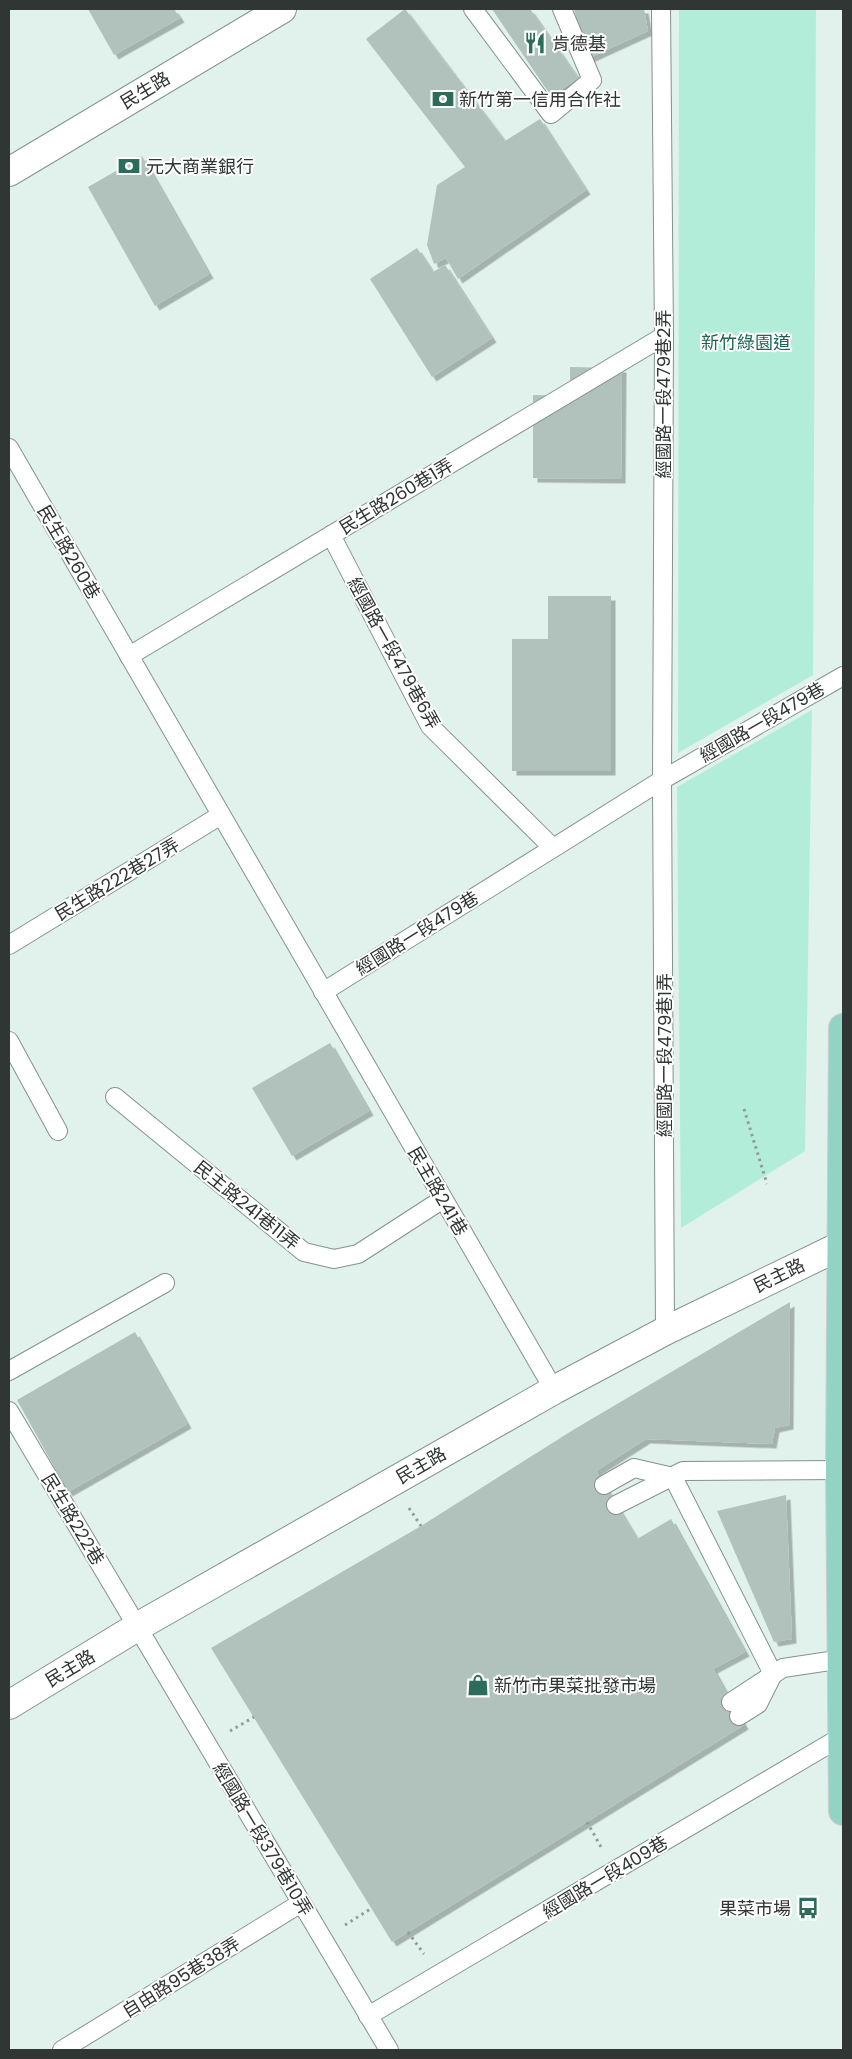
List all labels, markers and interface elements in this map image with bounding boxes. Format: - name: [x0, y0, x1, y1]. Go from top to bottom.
- restaurant icon: 肯德基: [522, 30, 548, 56]
- place label: 肯德基: [552, 31, 606, 56]
- street label: 民生路: [115, 65, 175, 115]
- bank icon: 新竹第一信用合作社: [430, 86, 456, 112]
- place label: 新竹第一信用合作社: [459, 87, 621, 112]
- bank icon: 元大商業銀行: [116, 153, 142, 179]
- place label: 元大商業銀行: [146, 154, 254, 179]
- street label: 經國路一段479巷2弄: [651, 310, 676, 478]
- park label: 新竹綠園道: [701, 330, 791, 355]
- street label: 民生路260巷1弄: [334, 452, 458, 540]
- street label: 民生路260巷: [32, 500, 106, 604]
- street label: 經國路一段479巷6弄: [342, 573, 446, 733]
- street label: 經國路一段479巷: [695, 676, 829, 768]
- street label: 民生路222巷27弄: [50, 832, 184, 926]
- street label: 經國路一段479巷: [351, 885, 483, 981]
- street label: 經國路一段479巷1弄: [652, 973, 677, 1137]
- street label: 民主路241巷: [402, 1142, 474, 1240]
- street label: 民主路241巷11弄: [189, 1155, 305, 1255]
- street label: 民主路: [749, 1252, 809, 1298]
- street label: 民主路: [391, 1441, 451, 1489]
- street label: 民生路222巷: [36, 1468, 110, 1570]
- street label: 民主路: [40, 1643, 100, 1693]
- shop icon: 新竹市果菜批發市場: [465, 1672, 491, 1698]
- place label: 新竹市果菜批發市場: [494, 1673, 656, 1698]
- street label: 經國路一段379巷10弄: [207, 1758, 319, 1920]
- street label: 經國路一段409巷: [538, 1830, 672, 1924]
- bus stop icon: 果菜市場: [795, 1895, 821, 1921]
- place label: 果菜市場: [719, 1896, 791, 1921]
- street label: 自由路95巷38弄: [117, 1931, 245, 2023]

